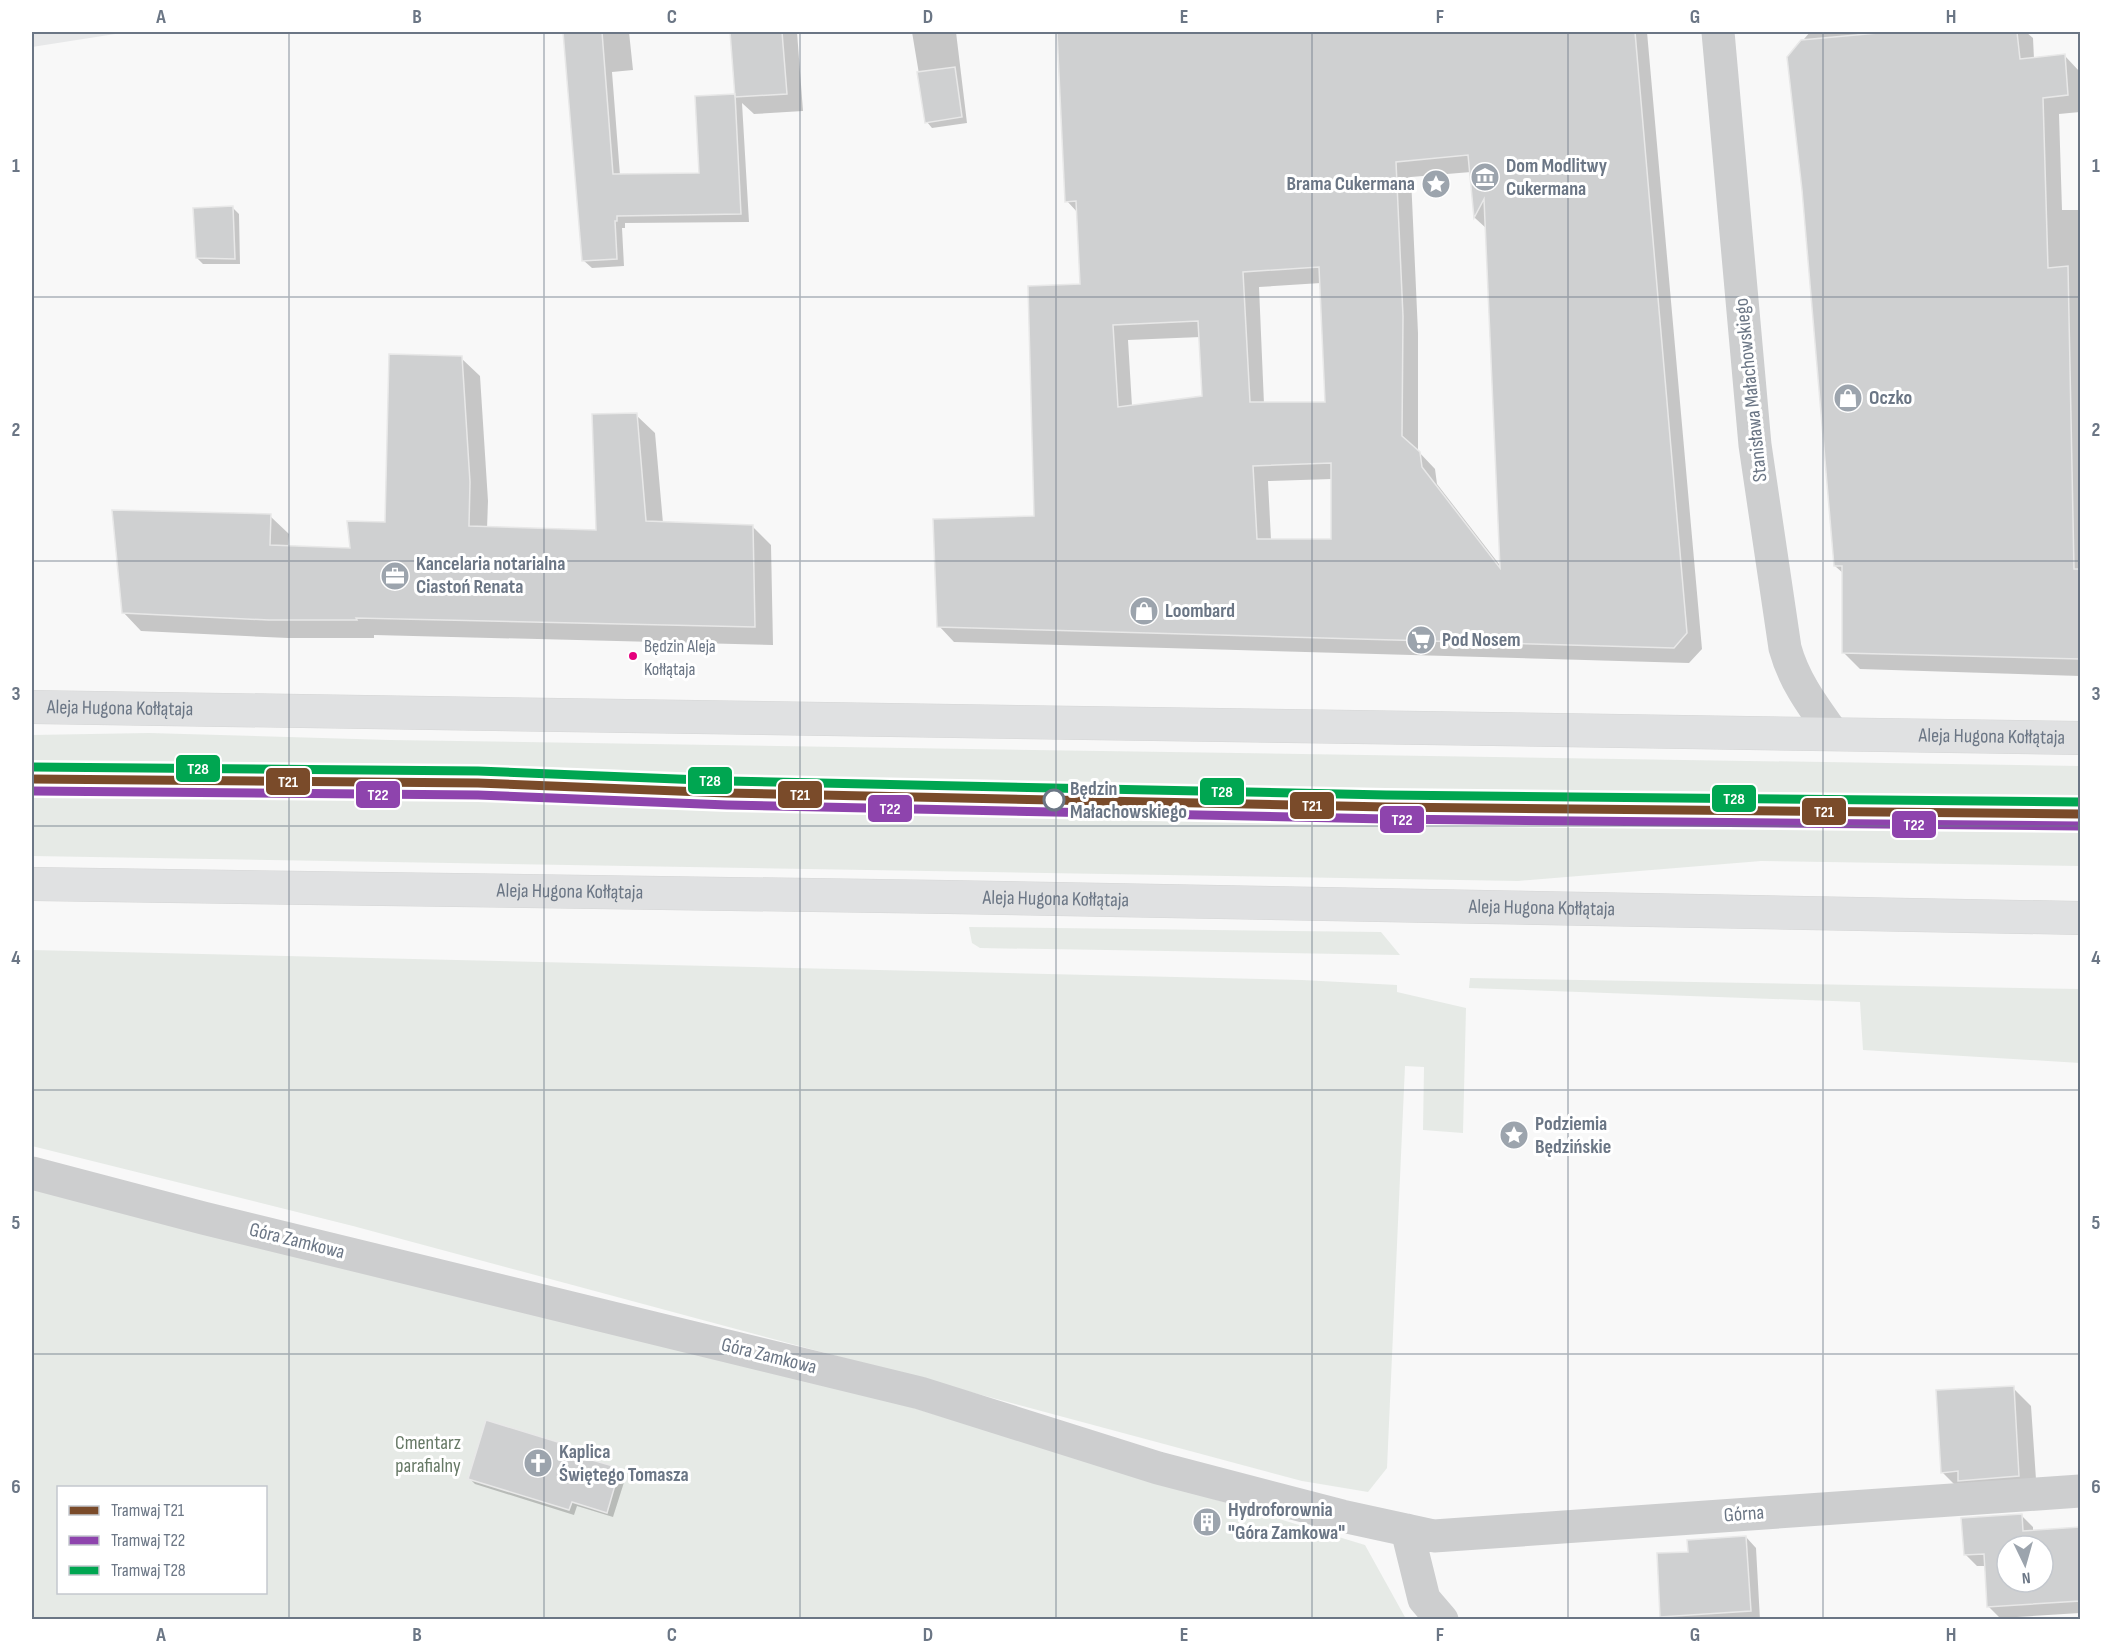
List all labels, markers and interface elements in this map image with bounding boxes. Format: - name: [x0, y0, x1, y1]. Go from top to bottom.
- text: A: [155, 5, 166, 29]
- text: B: [412, 5, 422, 29]
- text: C: [667, 5, 677, 29]
- text: D: [923, 5, 933, 29]
- text: E: [1180, 5, 1188, 29]
- text: F: [1436, 5, 1444, 29]
- text: G: [1690, 5, 1700, 29]
- text: H: [1946, 5, 1956, 29]
- text: 1: [12, 154, 20, 178]
- place label: Dom Modlitwy Cukermana: [1506, 154, 1608, 201]
- text: 1: [2092, 154, 2100, 178]
- museum icon: Dom Modlitwy Cukermana: [1469, 161, 1501, 193]
- place icon: Brama Cukermana: [1420, 168, 1452, 200]
- place label: Brama Cukermana: [1287, 172, 1415, 196]
- street label: Stanisława Małachowskiego: [1729, 297, 1773, 483]
- shop icon: Oczko: [1832, 382, 1864, 414]
- place label: Oczko: [1869, 386, 1912, 410]
- text: 2: [12, 418, 20, 442]
- text: 2: [2092, 418, 2100, 442]
- place label: Kancelaria notarialna Ciastoń Renata: [416, 552, 565, 599]
- office icon: Kancelaria notarialna Ciastoń Renata: [379, 560, 411, 592]
- shop icon: Loombard: [1128, 595, 1160, 627]
- place label: Loombard: [1165, 599, 1235, 623]
- supermarket icon: Pod Nosem: [1405, 624, 1437, 656]
- place label: Pod Nosem: [1442, 628, 1521, 652]
- place label: Będzin Aleja Kołłątaja: [644, 636, 716, 680]
- marker: Będzin Aleja Kołłątaja: [627, 650, 639, 662]
- text: 3: [12, 682, 21, 706]
- text: 3: [2092, 682, 2101, 706]
- street label: Aleja Hugona Kołłątaja: [46, 695, 193, 721]
- street label: Aleja Hugona Kołłątaja: [1917, 724, 2065, 750]
- line badge: T28: [175, 754, 221, 783]
- text: T28: [187, 760, 209, 779]
- line badge: T28: [687, 766, 733, 795]
- line badge: T21: [265, 767, 311, 796]
- text: T28: [699, 772, 721, 791]
- text: T21: [278, 773, 299, 792]
- place label: Będzin Małachowskiego: [1070, 777, 1187, 824]
- line badge: T28: [1199, 777, 1245, 806]
- line badge: T22: [355, 780, 401, 809]
- line badge: T21: [777, 780, 823, 809]
- text: T28: [1211, 783, 1233, 802]
- line badge: T28: [1711, 784, 1757, 813]
- text: T22: [368, 786, 388, 805]
- text: T21: [790, 786, 811, 805]
- marker: Będzin Małachowskiego: [1043, 789, 1065, 811]
- text: T28: [1723, 790, 1745, 809]
- line badge: T21: [1289, 791, 1335, 820]
- line badge: T22: [867, 794, 913, 823]
- text: T21: [1302, 797, 1323, 816]
- line badge: T21: [1801, 797, 1847, 826]
- text: T22: [880, 800, 900, 819]
- text: T21: [1814, 803, 1835, 822]
- line badge: T22: [1379, 805, 1425, 834]
- line badge: T22: [1891, 810, 1937, 839]
- text: T22: [1392, 811, 1412, 830]
- text: T22: [1904, 816, 1924, 835]
- street label: Aleja Hugona Kołłątaja: [496, 879, 643, 905]
- street label: Aleja Hugona Kołłątaja: [981, 886, 1129, 912]
- street label: Aleja Hugona Kołłątaja: [1467, 895, 1615, 921]
- text: 4: [11, 946, 21, 970]
- text: 4: [2091, 946, 2101, 970]
- place label: Podziemia Będzińskie: [1535, 1112, 1611, 1159]
- place icon: Podziemia Będzińskie: [1498, 1119, 1530, 1151]
- text: 5: [12, 1211, 21, 1235]
- text: 5: [2092, 1211, 2101, 1235]
- street label: Góra Zamkowa: [247, 1218, 347, 1264]
- street label: Góra Zamkowa: [719, 1333, 819, 1379]
- park label: Cmentarz parafialny: [395, 1431, 461, 1478]
- place label: Kaplica Świętego Tomasza: [559, 1440, 689, 1487]
- church icon: Kaplica Świętego Tomasza: [522, 1447, 554, 1479]
- text: 6: [11, 1475, 21, 1499]
- text: 6: [2091, 1475, 2101, 1499]
- legend: [57, 1486, 267, 1594]
- place label: Hydroforownia "Góra Zamkowa": [1228, 1498, 1345, 1545]
- text: Tramwaj T21: [111, 1500, 185, 1521]
- street label: Górna: [1723, 1501, 1765, 1527]
- building icon: Hydroforownia "Góra Zamkowa": [1191, 1506, 1223, 1538]
- text: Tramwaj T22: [111, 1530, 185, 1551]
- north arrow: [1995, 1534, 2055, 1594]
- text: Tramwaj T28: [111, 1560, 186, 1581]
- text: N: [2021, 1568, 2031, 1587]
- text: A: [155, 1623, 166, 1647]
- text: B: [412, 1623, 422, 1647]
- text: C: [667, 1623, 677, 1647]
- text: D: [923, 1623, 933, 1647]
- text: E: [1180, 1623, 1188, 1647]
- text: F: [1436, 1623, 1444, 1647]
- text: G: [1690, 1623, 1700, 1647]
- text: H: [1946, 1623, 1956, 1647]

